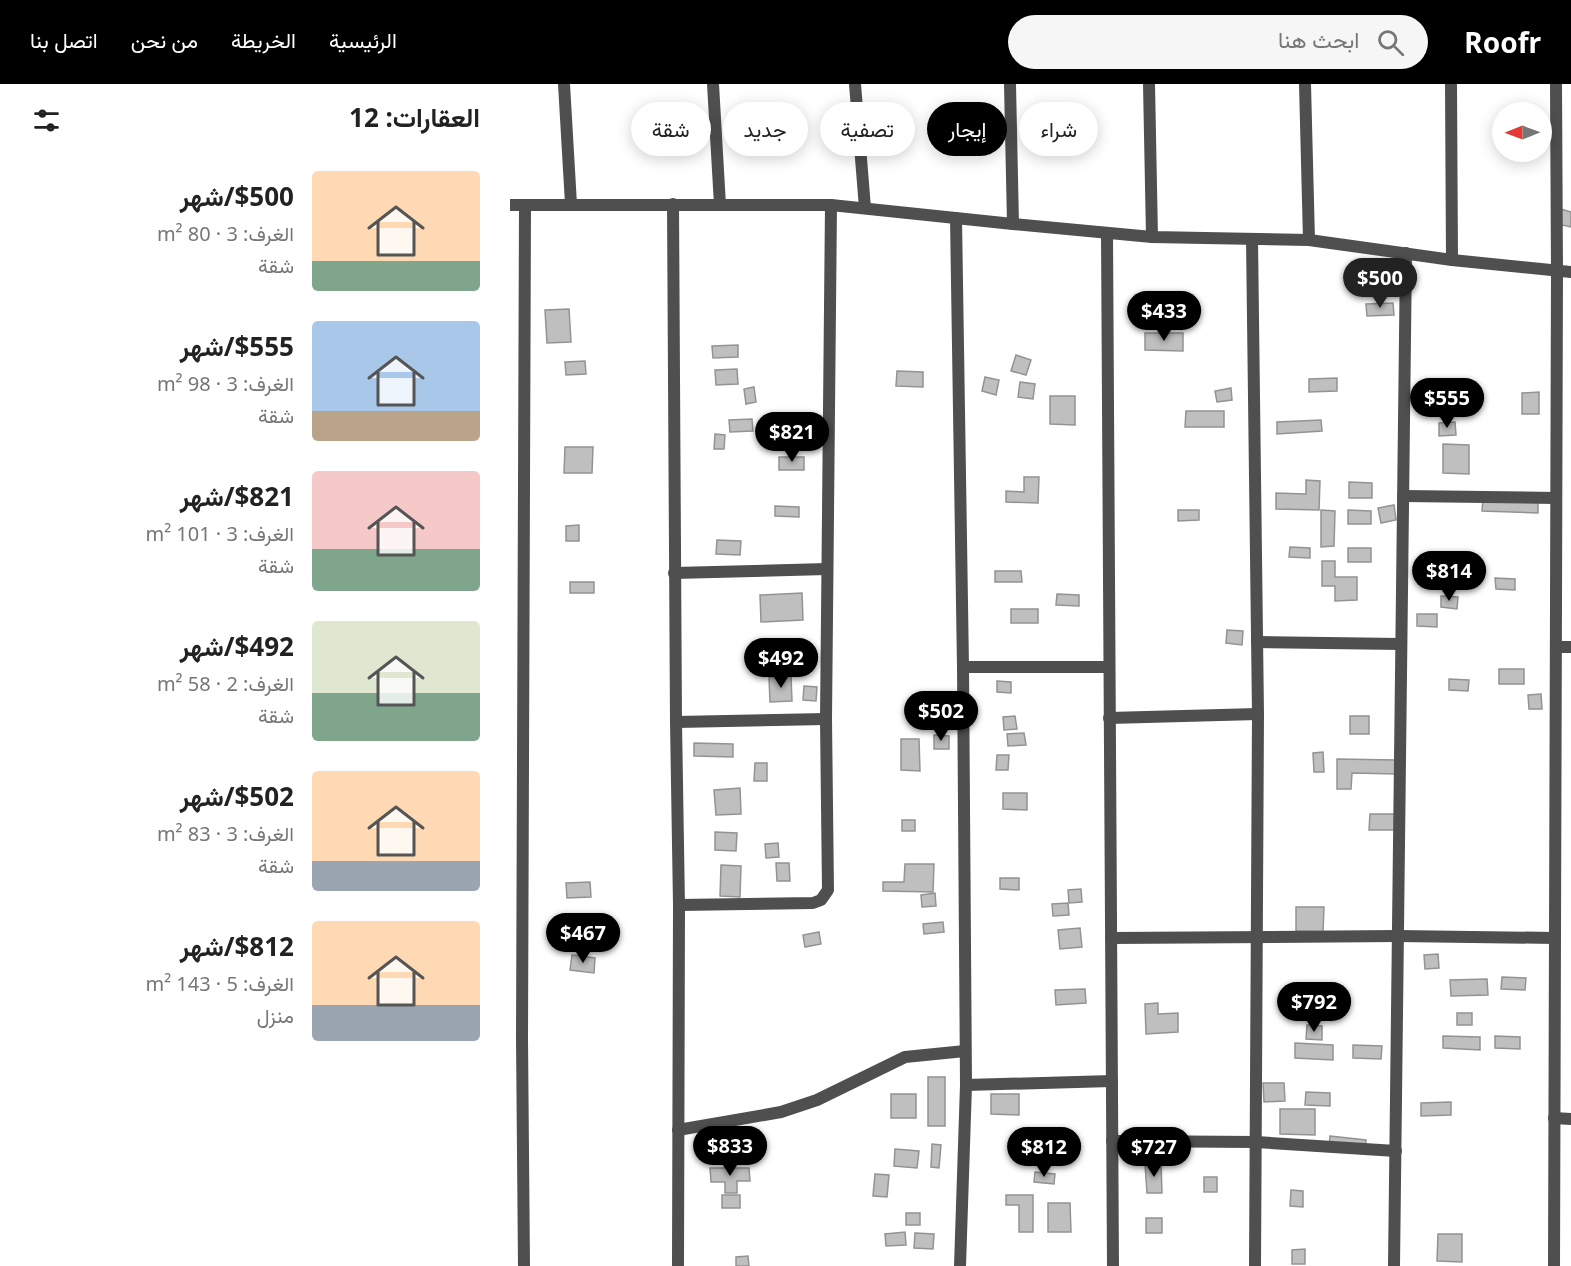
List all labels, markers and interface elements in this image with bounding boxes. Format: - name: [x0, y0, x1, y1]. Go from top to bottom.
- search box: [1008, 15, 1428, 69]
- text: Roofr: [1464, 23, 1541, 61]
- text: ابحث هنا: [1278, 24, 1359, 54]
- text: اتصل بنا: [30, 26, 98, 54]
- text: من نحن: [131, 26, 198, 54]
- text: الخريطة: [231, 26, 296, 54]
- text: الرئيسية: [329, 26, 397, 54]
- icon: search: [1374, 26, 1407, 59]
- text: العقارات: 12: [349, 99, 480, 135]
- chip: شقة: [631, 102, 711, 156]
- chip: جديد: [723, 102, 808, 156]
- chip: تصفية: [820, 102, 915, 156]
- chip: إيجار: [927, 102, 1007, 156]
- chip: شراء: [1019, 102, 1098, 156]
- north arrow: [1492, 102, 1552, 162]
- map controls: [1492, 102, 1552, 162]
- icon: filters: [30, 104, 63, 137]
- text: $500/شهر: [180, 178, 294, 214]
- icon: home: [360, 195, 432, 267]
- text: الغرف: 3 · 80 m²: [157, 220, 294, 247]
- text: شقة: [258, 252, 294, 279]
- pin: $500: [1344, 258, 1416, 309]
- text: $500: [1357, 264, 1403, 291]
- pin: $433: [1128, 291, 1200, 342]
- text: $433: [1141, 297, 1187, 324]
- text: $555/شهر: [180, 328, 294, 364]
- icon: home: [360, 345, 432, 417]
- text: الغرف: 3 · 98 m²: [157, 370, 294, 397]
- pin: $555: [1411, 378, 1483, 429]
- text: $555: [1424, 384, 1470, 411]
- text: شقة: [258, 402, 294, 429]
- pin: $821: [756, 412, 828, 463]
- text: $821: [769, 418, 815, 445]
- text: $821/شهر: [180, 478, 294, 514]
- icon: home: [360, 495, 432, 567]
- text: الغرف: 3 · 101 m²: [145, 520, 294, 547]
- pin: $814: [1413, 551, 1485, 602]
- text: شقة: [258, 552, 294, 579]
- text: $814: [1426, 557, 1472, 584]
- text: $492/شهر: [180, 628, 294, 664]
- pin: $492: [745, 638, 817, 689]
- text: $492: [758, 644, 804, 671]
- icon: home: [360, 645, 432, 717]
- text: الغرف: 2 · 58 m²: [157, 670, 294, 697]
- pin: $502: [905, 691, 977, 742]
- text: $502: [918, 697, 964, 724]
- text: شقة: [258, 702, 294, 729]
- text: $502/شهر: [180, 778, 294, 814]
- icon: home: [360, 795, 432, 867]
- text: الغرف: 3 · 83 m²: [157, 820, 294, 847]
- text: شقة: [258, 852, 294, 879]
- pin: $467: [547, 913, 619, 964]
- text: $467: [560, 919, 606, 946]
- text: $812/شهر: [180, 928, 294, 964]
- icon: home: [360, 945, 432, 1017]
- text: الغرف: 5 · 143 m²: [145, 970, 294, 997]
- pin: $792: [1278, 982, 1350, 1033]
- text: $792: [1291, 988, 1337, 1015]
- text: منزل: [257, 1002, 294, 1029]
- pin: $833: [694, 1126, 766, 1177]
- pin: $812: [1008, 1127, 1080, 1178]
- pin: $727: [1118, 1127, 1190, 1178]
- text: $833: [707, 1132, 753, 1159]
- text: $812: [1021, 1133, 1067, 1160]
- text: $727: [1131, 1133, 1177, 1160]

